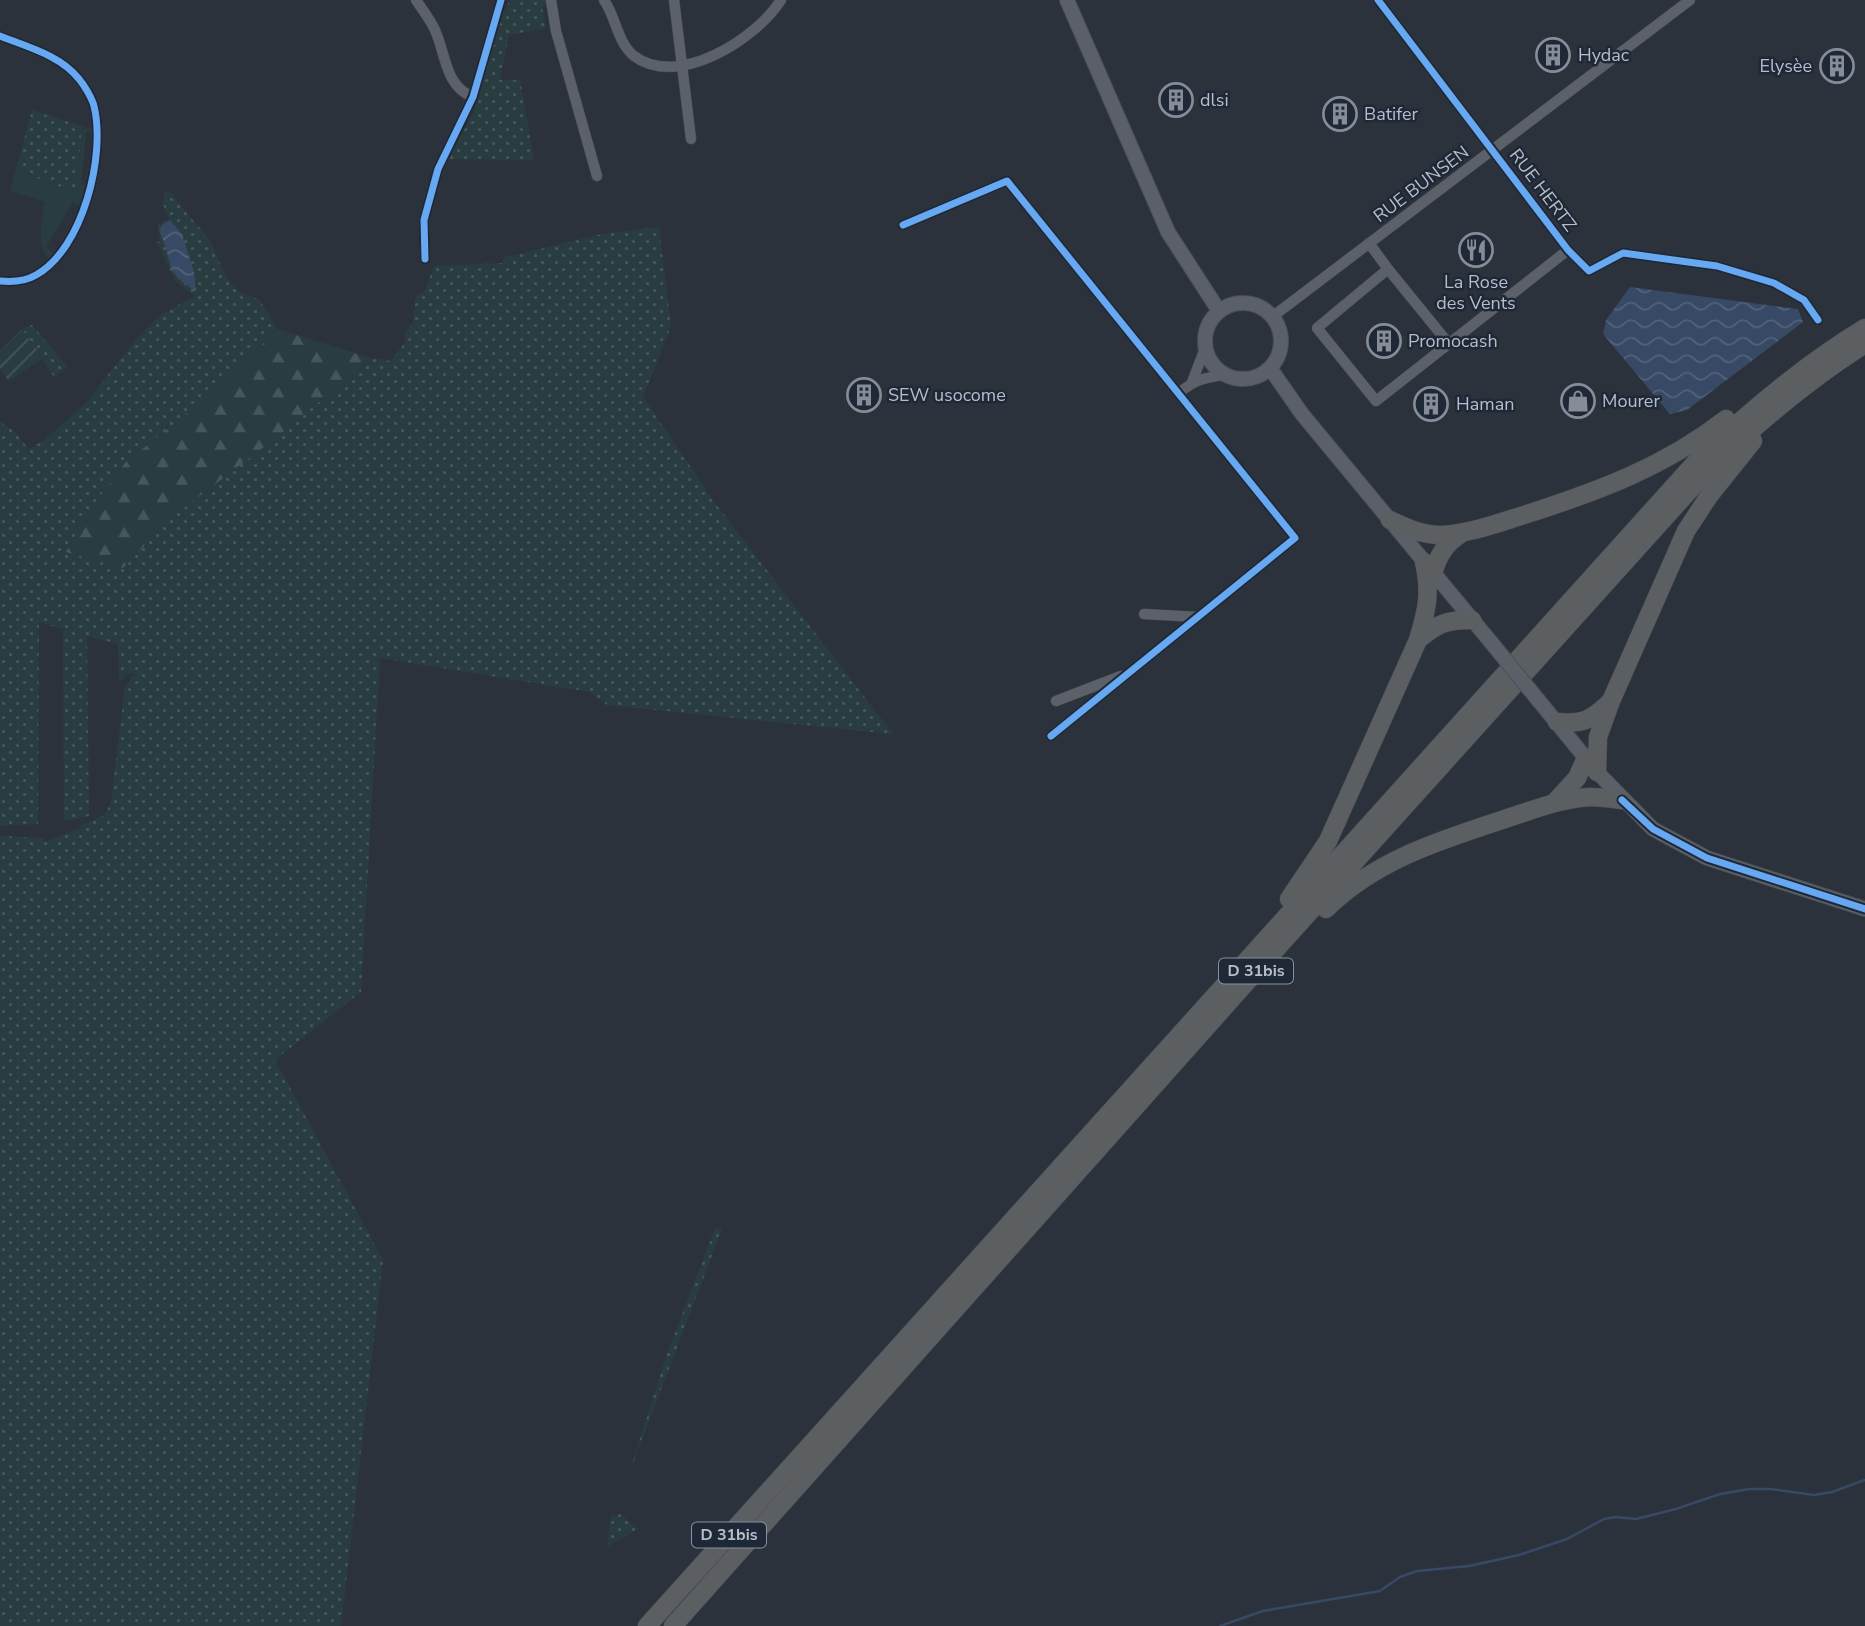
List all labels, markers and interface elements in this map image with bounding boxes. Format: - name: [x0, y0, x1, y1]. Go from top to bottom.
- building icon: Hydac: [1534, 36, 1572, 74]
- place label: Hydac: [1578, 43, 1629, 67]
- building icon: Elysèe: [1818, 47, 1856, 85]
- place label: Elysèe: [1760, 54, 1812, 78]
- building icon: dlsi: [1157, 81, 1195, 119]
- place label: dlsi: [1200, 88, 1229, 112]
- building icon: Batifer: [1321, 95, 1359, 133]
- place label: Batifer: [1364, 102, 1419, 126]
- street label: RUE BUNSEN: [1368, 140, 1474, 228]
- street label: RUE HERTZ: [1504, 144, 1582, 236]
- restaurant icon: La Rose des Vents: [1457, 231, 1495, 269]
- place label: La Rose des Vents: [1436, 270, 1516, 315]
- building icon: Promocash: [1365, 322, 1403, 360]
- place label: Promocash: [1408, 329, 1498, 353]
- building icon: SEW usocome: [845, 376, 883, 414]
- shop icon: Mourer: [1559, 382, 1597, 420]
- place label: SEW usocome: [888, 383, 1006, 407]
- building icon: Haman: [1412, 385, 1450, 423]
- place label: Mourer: [1602, 389, 1660, 413]
- place label: Haman: [1456, 392, 1514, 416]
- road number: D 31bis: [1219, 959, 1293, 984]
- road number: D 31bis: [692, 1522, 766, 1548]

